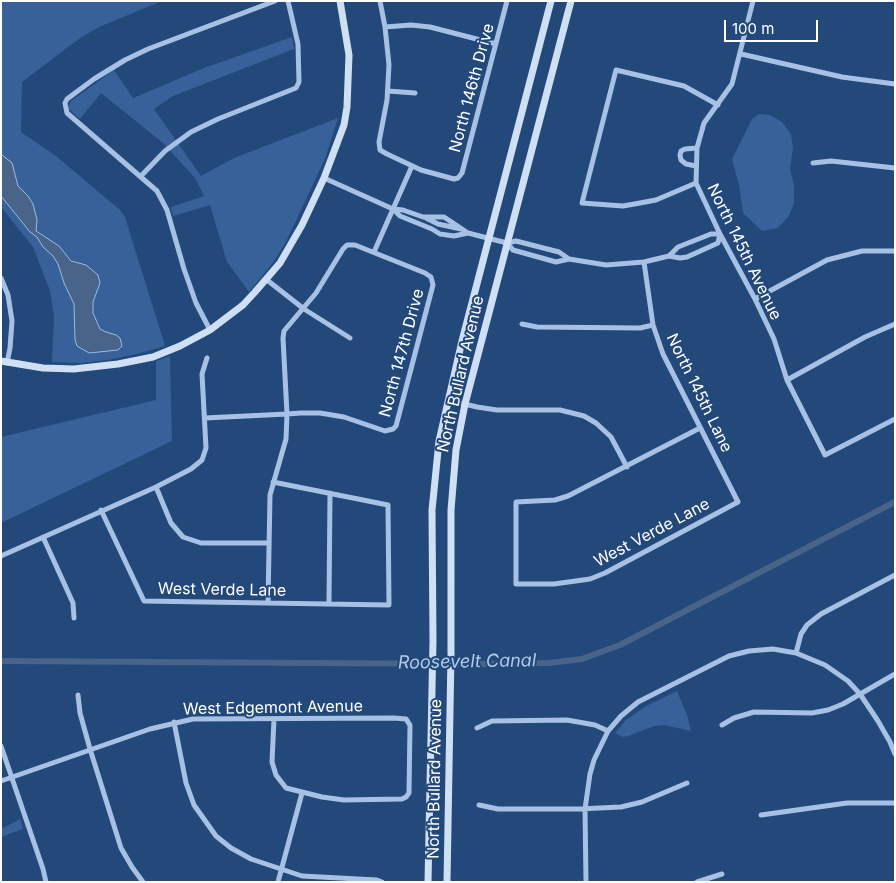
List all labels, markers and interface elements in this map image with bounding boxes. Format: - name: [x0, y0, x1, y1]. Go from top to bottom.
- scale bar: [726, 10, 820, 42]
- text: 100 m: [732, 19, 774, 38]
- street label: North 146th Drive: [446, 21, 498, 155]
- street label: North 145th Avenue: [703, 181, 785, 323]
- street label: North 147th Drive: [376, 287, 428, 419]
- street label: North Bullard Avenue: [434, 294, 488, 454]
- street label: North 145th Lane: [662, 331, 736, 455]
- street label: West Verde Lane: [591, 494, 713, 572]
- street label: West Verde Lane: [158, 579, 286, 601]
- water label: Roosevelt Canal: [398, 650, 536, 674]
- street label: West Edgemont Avenue: [183, 697, 363, 719]
- street label: North Bullard Avenue: [424, 699, 446, 859]

